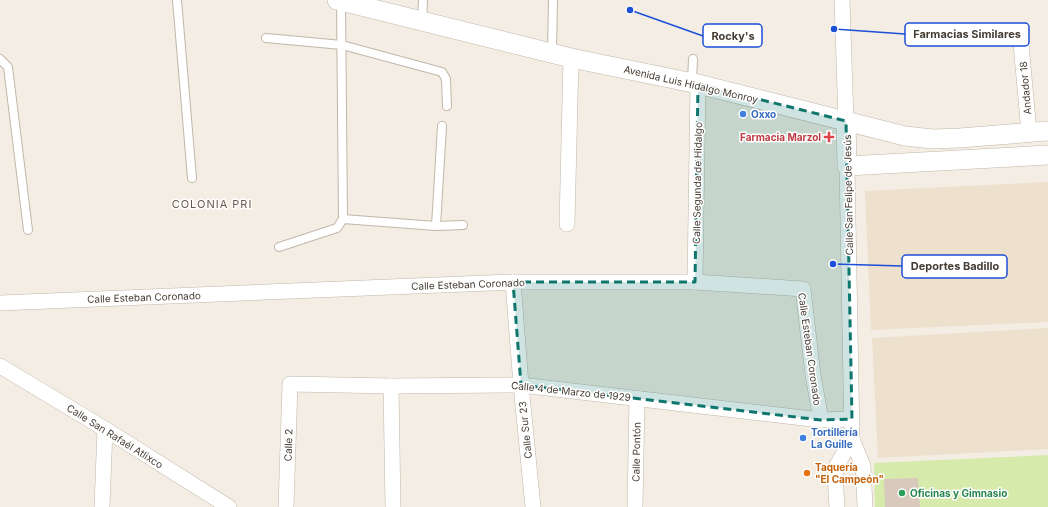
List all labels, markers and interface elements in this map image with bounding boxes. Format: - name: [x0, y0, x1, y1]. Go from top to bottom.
- callout: Farmacias Similares: [905, 23, 1029, 46]
- callout: Rocky's: [703, 24, 762, 47]
- text: Farmacias Similares: [913, 27, 1021, 41]
- text: Rocky's: [711, 29, 755, 43]
- street label: Andador 18: [1017, 61, 1033, 115]
- street label: Avenida Luis Hidalgo Monroy: [623, 63, 760, 105]
- place label: Oxxo: [751, 108, 776, 120]
- marker: Oxxo: [738, 109, 748, 119]
- street label: Calle Segunda de Hidalgo: [690, 122, 704, 244]
- place label: Farmacia Marzol: [740, 131, 821, 143]
- marker: Farmacia Marzol: [824, 132, 834, 142]
- street label: Calle San Felipe de Jesús: [841, 134, 855, 256]
- district label: COLONIA PRI: [172, 197, 252, 211]
- callout: Deportes Badillo: [902, 255, 1007, 278]
- text: Deportes Badillo: [911, 259, 999, 273]
- street label: Calle Esteban Coronado: [411, 276, 525, 292]
- street label: Calle Esteban Coronado: [87, 289, 201, 305]
- street label: Calle Esteban Coronado: [796, 292, 824, 406]
- street label: Calle 4 de Marzo de 1929: [511, 379, 631, 403]
- street label: Calle San Rafaél Atlixco: [65, 401, 165, 471]
- street label: Calle Sur 23: [516, 401, 534, 459]
- street label: Calle Pontón: [629, 422, 643, 482]
- place label: Tortillería La Guille: [811, 426, 858, 450]
- street label: Calle 2: [281, 429, 295, 461]
- marker: Tortillería La Guille: [798, 433, 808, 443]
- place label: Taquería "El Campeón": [815, 461, 884, 485]
- marker: Taquería "El Campeón": [802, 468, 812, 478]
- place label: Oficinas y Gimnasio: [910, 487, 1007, 500]
- marker: Oficinas y Gimnasio: [897, 488, 907, 498]

